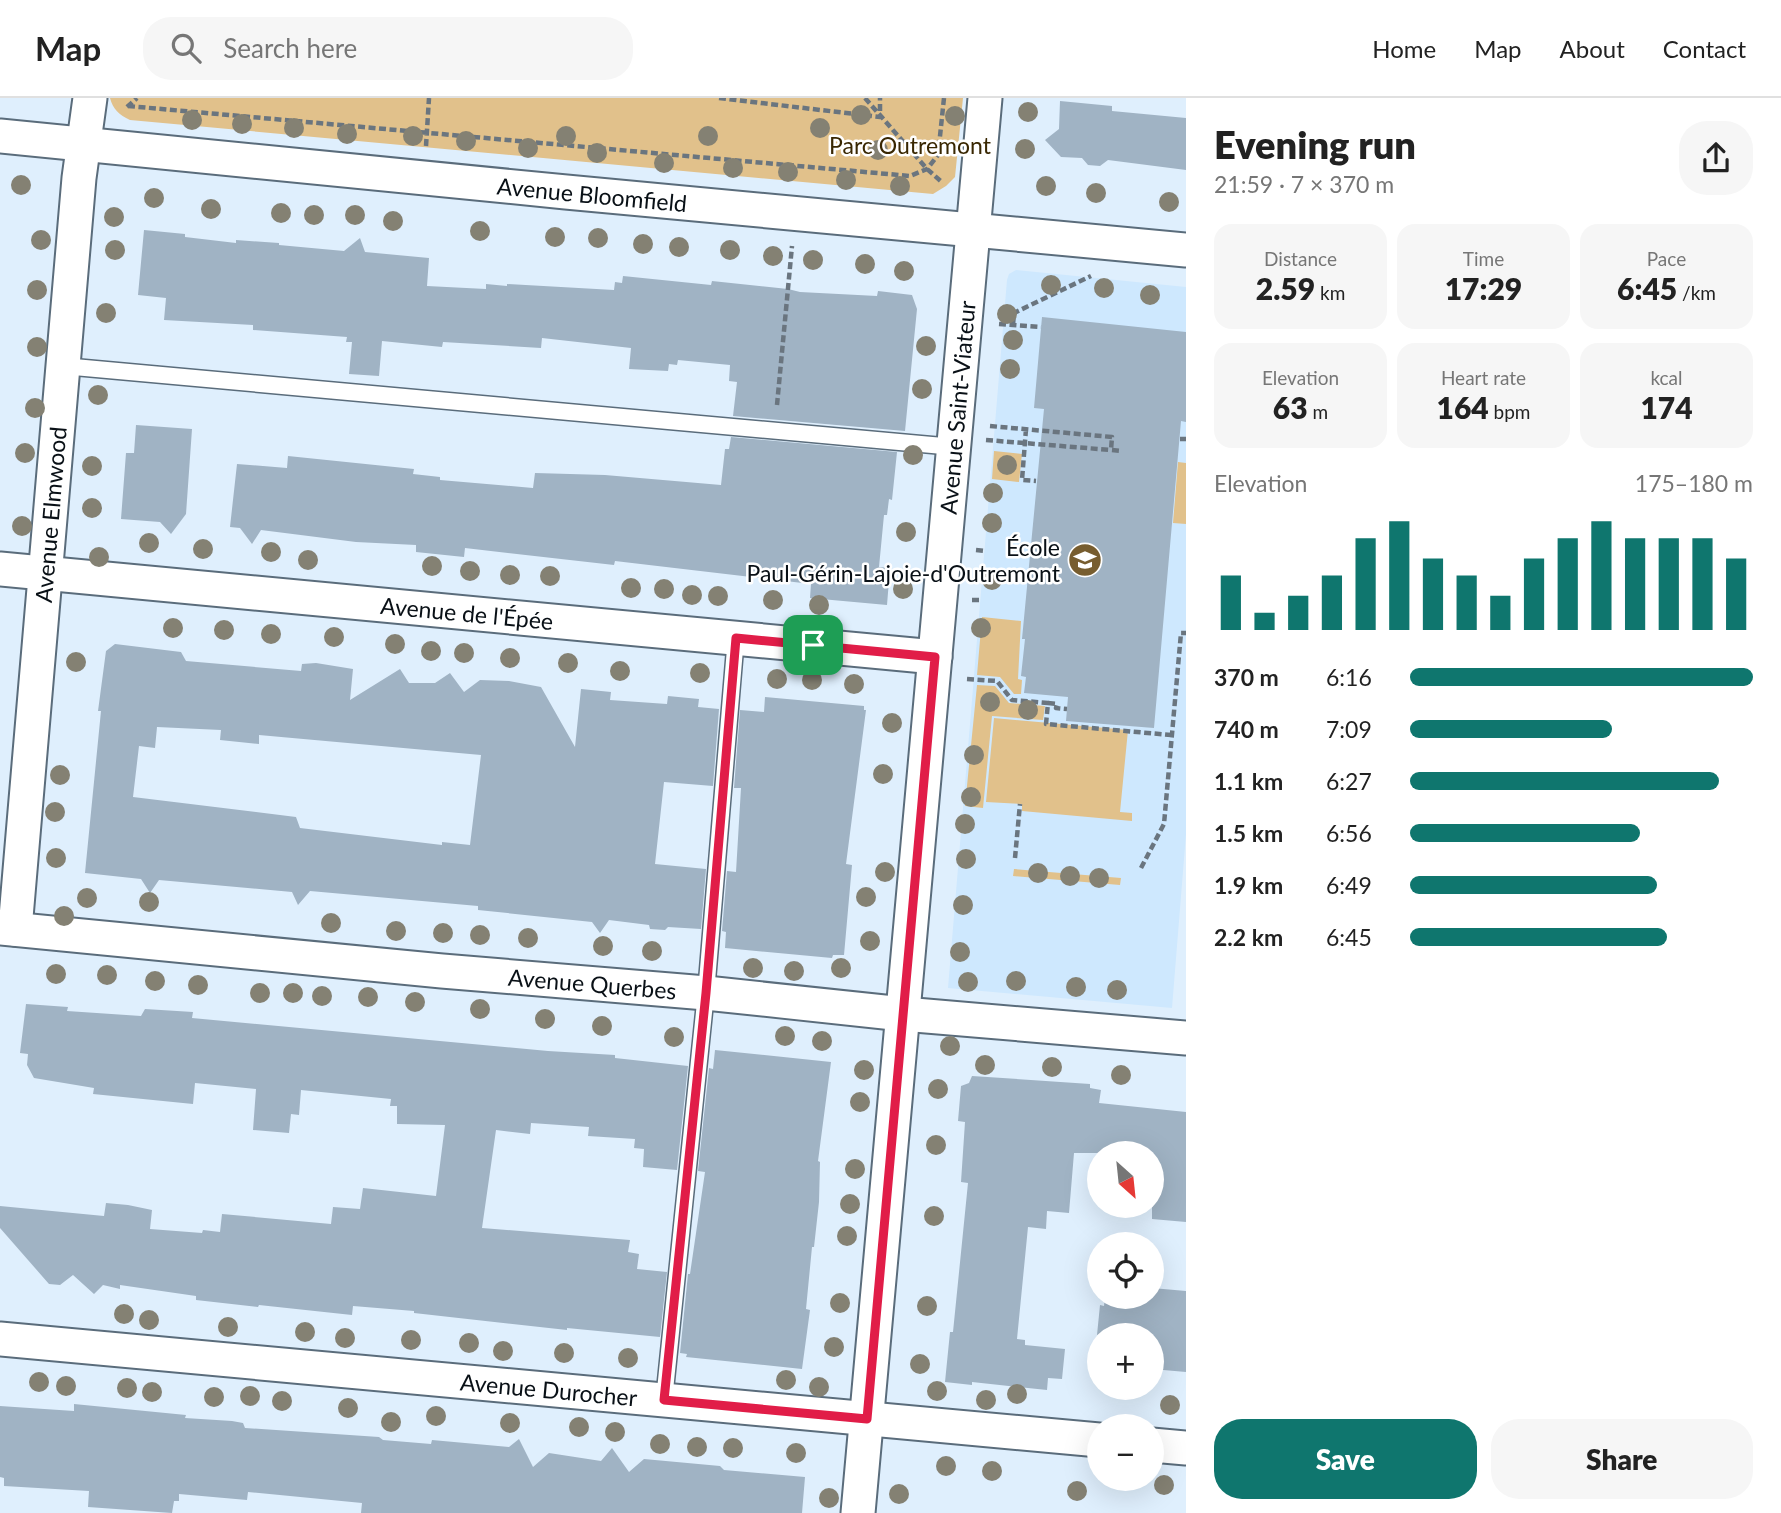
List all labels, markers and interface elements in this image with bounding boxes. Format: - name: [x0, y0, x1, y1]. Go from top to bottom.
- search box: [143, 17, 633, 80]
- text: Map: [35, 28, 101, 68]
- icon: search: [167, 29, 205, 67]
- text: Search here: [223, 32, 357, 64]
- text: Home: [1372, 34, 1436, 63]
- text: Map: [1474, 34, 1522, 63]
- text: About: [1560, 34, 1625, 63]
- text: Contact: [1663, 34, 1746, 63]
- text: Evening run: [1214, 121, 1416, 167]
- button: share: [1679, 121, 1753, 195]
- park label: Parc Outremont: [829, 131, 992, 159]
- text: 21:59 · 7 × 370 m: [1214, 170, 1394, 198]
- street label: Avenue Bloomfield: [496, 171, 688, 217]
- text: Distance: [1264, 247, 1337, 270]
- text: Time: [1463, 247, 1504, 270]
- text: Pace: [1647, 247, 1686, 270]
- text: 2.59: [1256, 270, 1315, 306]
- text: 17:29: [1445, 270, 1522, 306]
- text: 6:45: [1617, 270, 1677, 306]
- text: km: [1315, 281, 1345, 304]
- text: /km: [1677, 281, 1716, 304]
- street label: Avenue Saint-Viateur: [934, 299, 981, 515]
- text: Elevation: [1262, 366, 1339, 389]
- text: Heart rate: [1441, 366, 1526, 389]
- text: kcal: [1650, 366, 1683, 389]
- text: 63: [1273, 389, 1308, 425]
- text: 164: [1437, 389, 1489, 425]
- text: 174: [1640, 389, 1693, 425]
- text: m: [1308, 400, 1328, 423]
- text: bpm: [1489, 400, 1530, 423]
- street label: Avenue Elmwood: [29, 425, 72, 604]
- text: Elevation: [1214, 469, 1307, 497]
- text: 175–180 m: [1635, 469, 1753, 497]
- place label: École Paul-Gérin-Lajoie-d'Outremont: [746, 533, 1061, 587]
- school or university icon: École Paul-Gérin-Lajoie-d'Outremont: [1066, 541, 1104, 579]
- street label: Avenue de l'Épée: [379, 591, 555, 635]
- pin: [783, 615, 843, 675]
- icon: arrive: [794, 626, 832, 664]
- text: 370 m: [1214, 663, 1279, 691]
- text: 6:16: [1326, 663, 1372, 691]
- text: 740 m: [1214, 715, 1279, 743]
- text: 7:09: [1326, 715, 1372, 743]
- text: 1.1 km: [1214, 767, 1283, 795]
- text: 6:27: [1326, 767, 1372, 795]
- text: 1.5 km: [1214, 819, 1283, 847]
- text: 6:56: [1326, 819, 1372, 847]
- text: 1.9 km: [1214, 871, 1283, 899]
- text: 6:49: [1326, 871, 1372, 899]
- text: 2.2 km: [1214, 923, 1283, 951]
- text: 6:45: [1326, 923, 1372, 951]
- street label: Avenue Querbes: [507, 963, 678, 1004]
- north arrow: [1087, 1141, 1164, 1218]
- map controls: [1087, 1141, 1164, 1491]
- button: locate: [1087, 1232, 1164, 1309]
- button: +: [1087, 1323, 1164, 1400]
- street label: Avenue Durocher: [459, 1367, 639, 1412]
- button: −: [1087, 1414, 1164, 1491]
- button: Save: [1214, 1419, 1477, 1499]
- button: Share: [1491, 1419, 1753, 1499]

